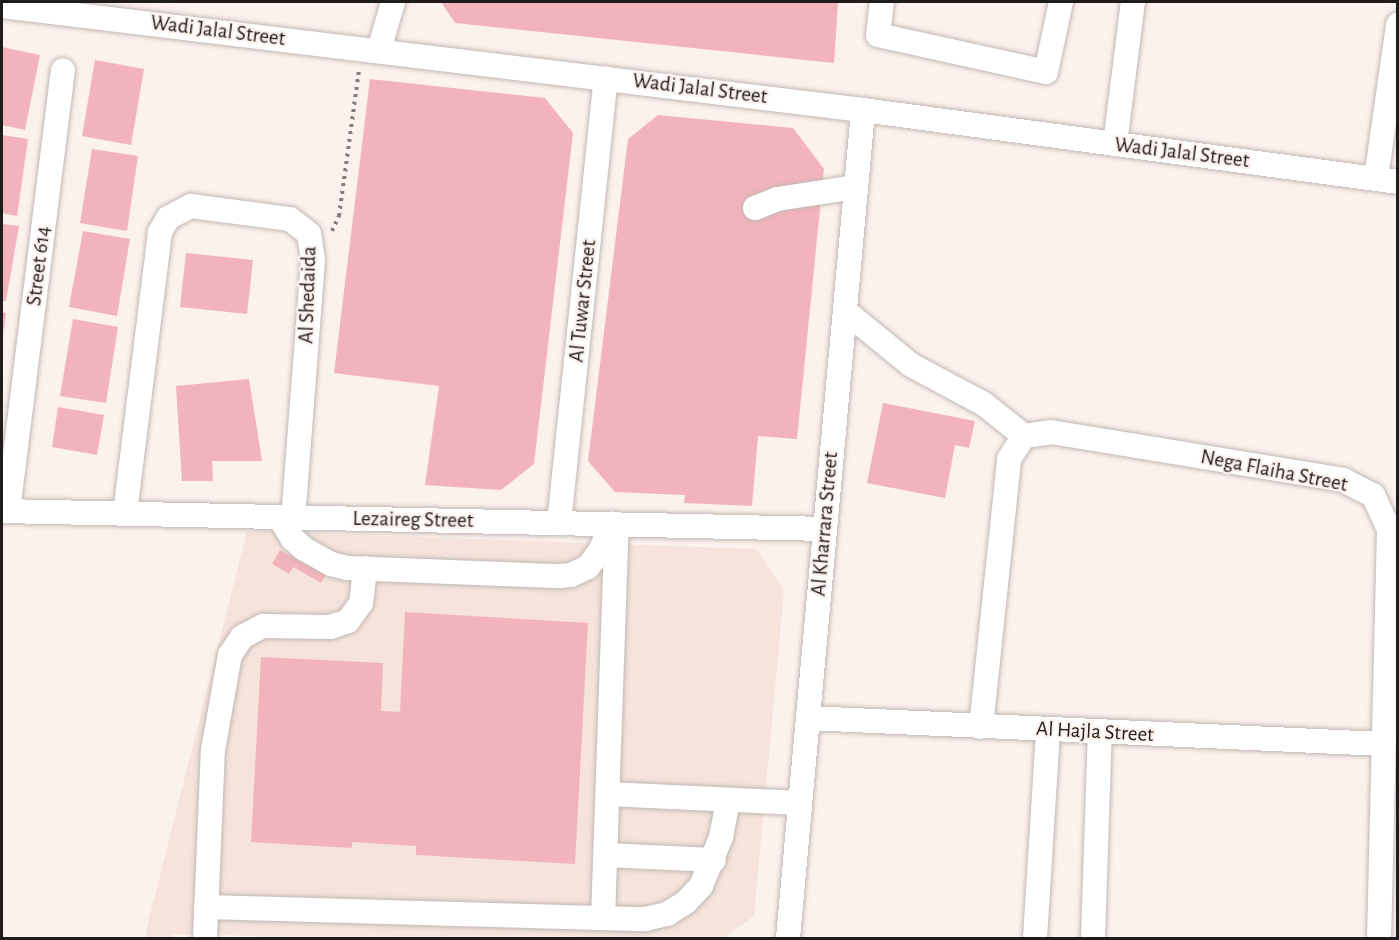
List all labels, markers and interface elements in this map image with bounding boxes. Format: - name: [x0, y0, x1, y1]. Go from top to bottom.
- street label: Wadi Jalal Street: [149, 10, 287, 52]
- street label: Wadi Jalal Street: [631, 68, 769, 110]
- street label: Wadi Jalal Street: [1113, 132, 1251, 174]
- street label: Street 614: [22, 225, 56, 307]
- street label: Al Tuwar Street: [564, 239, 602, 363]
- street label: Al Shedaida: [294, 246, 322, 344]
- street label: Nega Flaiha Street: [1198, 444, 1350, 498]
- street label: Al Kharrara Street: [806, 451, 844, 597]
- street label: Lezaireg Street: [352, 506, 474, 534]
- street label: Al Hajla Street: [1036, 716, 1154, 748]

